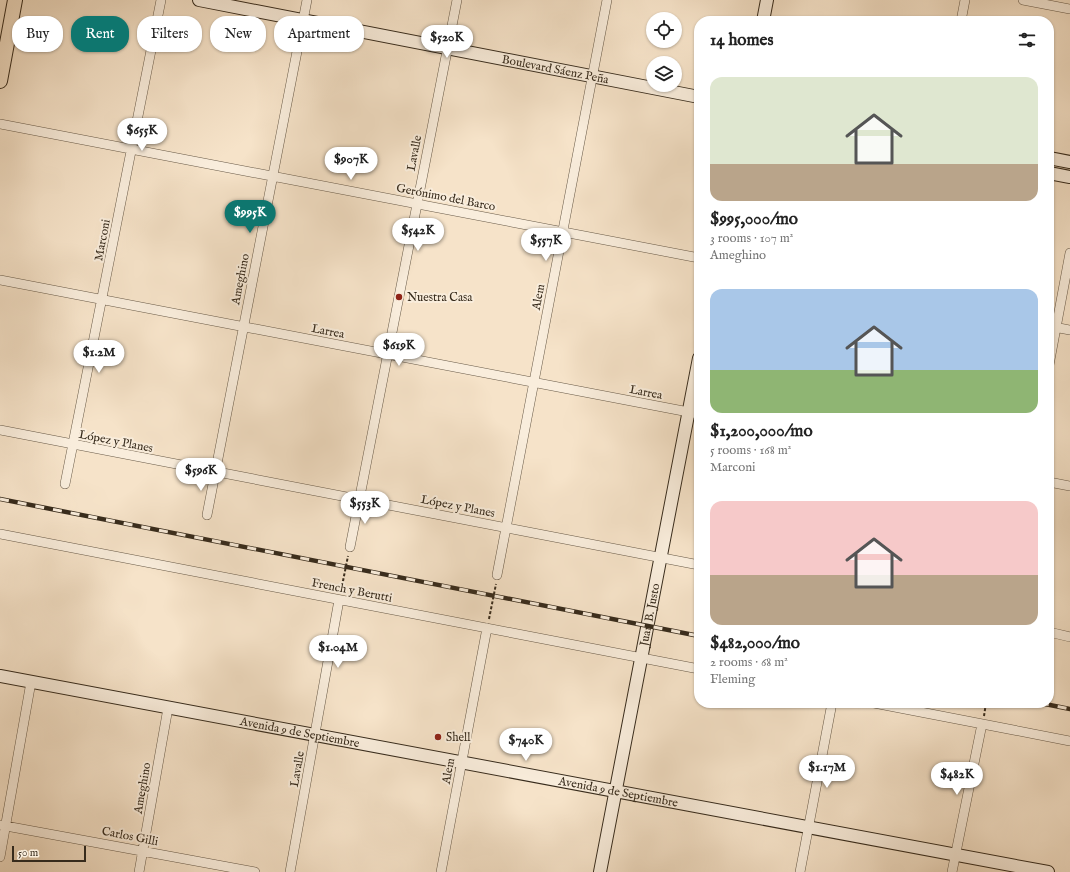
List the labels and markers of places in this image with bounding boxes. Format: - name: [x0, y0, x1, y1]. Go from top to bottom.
- pin: $520K: [419, 25, 475, 59]
- pin: $655K: [114, 118, 170, 152]
- pin: $907K: [323, 147, 379, 181]
- pin: $995K: [222, 200, 278, 234]
- pin: $542K: [390, 218, 446, 252]
- pin: $557K: [518, 228, 574, 262]
- place label: Nuestra Casa: [407, 290, 473, 305]
- marker: Nuestra Casa: [394, 292, 404, 302]
- pin: $619K: [371, 333, 427, 367]
- pin: $1.2M: [71, 340, 127, 374]
- pin: $596K: [173, 458, 229, 492]
- pin: $553K: [337, 491, 393, 525]
- pin: $1.04M: [305, 635, 371, 669]
- pin: $740K: [498, 728, 554, 762]
- place label: Shell: [446, 730, 471, 745]
- marker: Shell: [433, 732, 443, 742]
- pin: $1.17M: [794, 755, 860, 789]
- pin: $482K: [929, 762, 985, 796]

